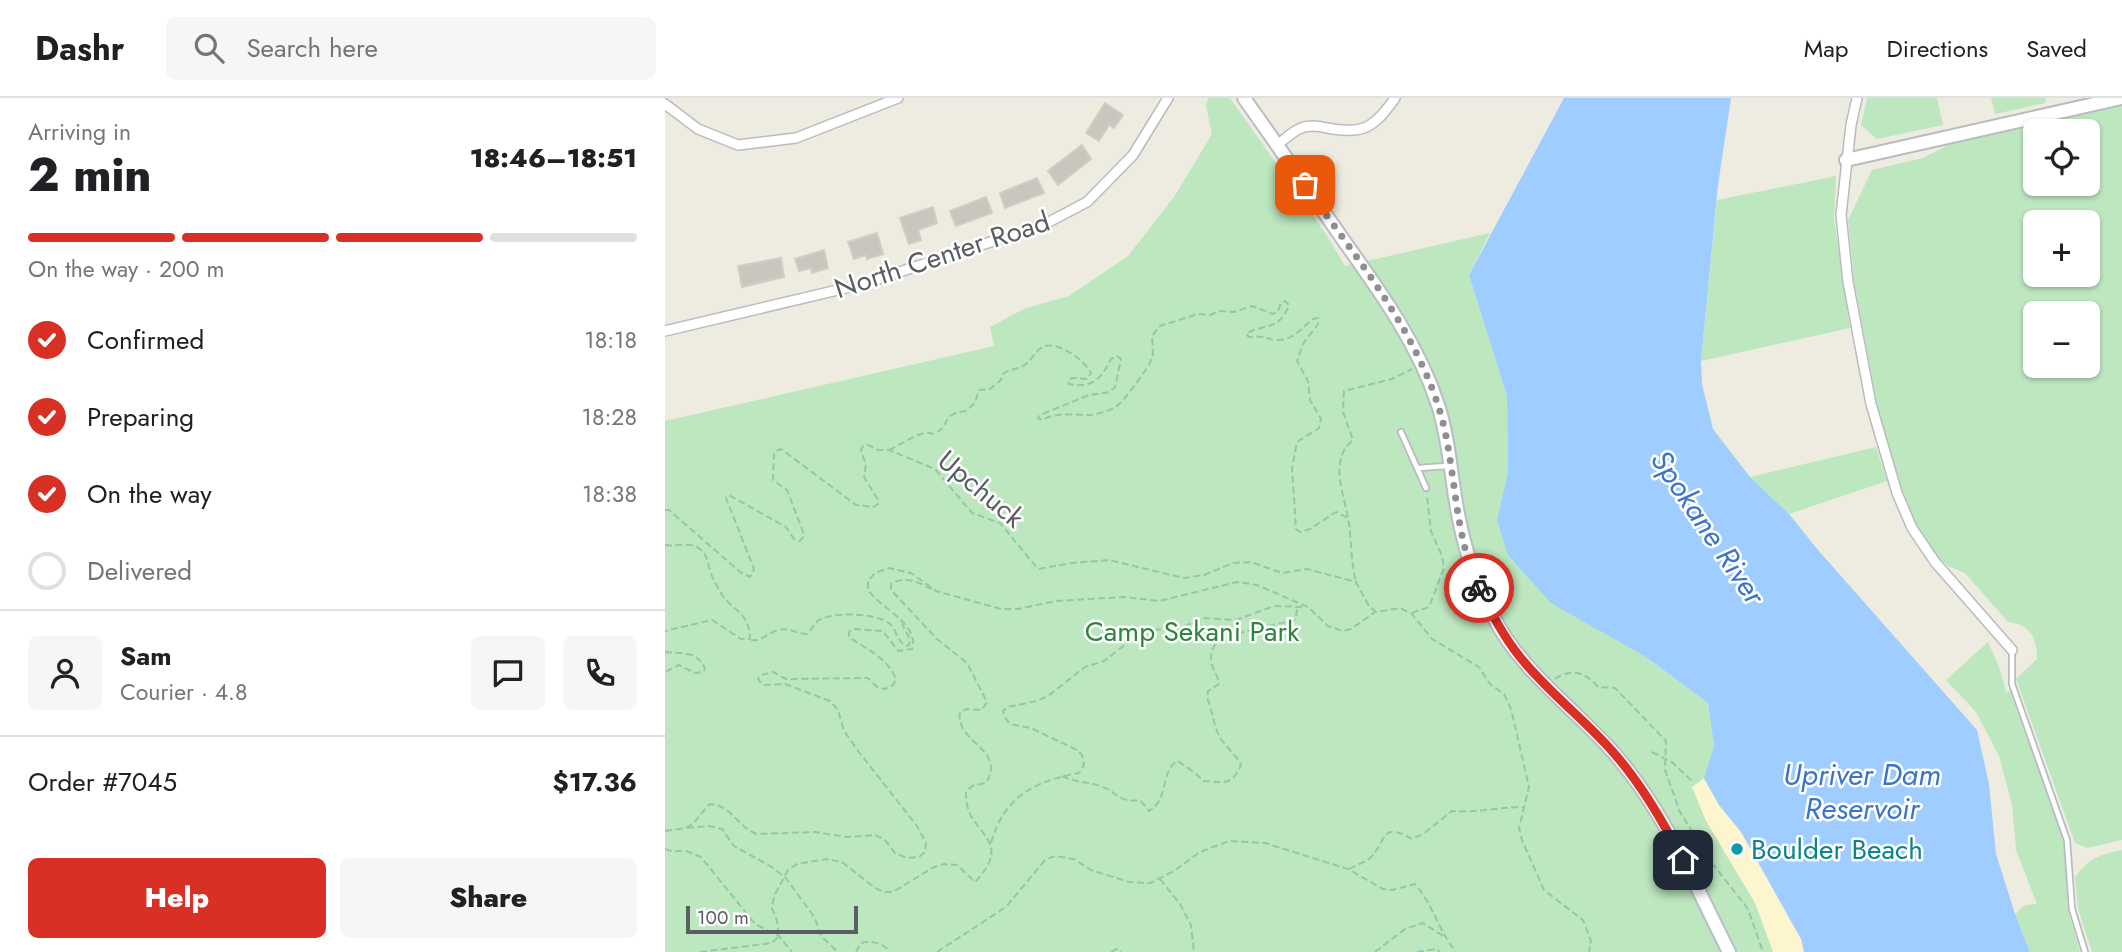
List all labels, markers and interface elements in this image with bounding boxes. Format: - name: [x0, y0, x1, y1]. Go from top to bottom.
- search box: [166, 17, 656, 80]
- text: Dashr: [35, 25, 124, 72]
- icon: search: [190, 29, 228, 67]
- text: Search here: [246, 29, 378, 67]
- text: Map: [1804, 31, 1849, 66]
- text: Directions: [1887, 31, 1988, 66]
- text: Saved: [2026, 31, 2087, 66]
- text: Arriving in: [28, 115, 131, 149]
- map controls: [2023, 119, 2100, 378]
- button: locate: [2023, 119, 2100, 196]
- text: 18:46–18:51: [470, 139, 637, 177]
- text: 2 min: [28, 142, 152, 208]
- pin: [1275, 155, 1335, 215]
- icon: bag: [1286, 166, 1324, 204]
- street label: North Center Road: [829, 201, 1055, 309]
- button: +: [2023, 210, 2100, 287]
- text: On the way · 200 m: [28, 252, 224, 286]
- button: −: [2023, 301, 2100, 378]
- icon: check: [28, 321, 66, 359]
- text: Confirmed: [87, 321, 204, 359]
- text: 18:18: [584, 323, 637, 357]
- icon: check: [28, 398, 66, 436]
- text: Preparing: [87, 398, 194, 436]
- text: 18:28: [582, 400, 637, 434]
- street label: Upchuck: [929, 441, 1034, 538]
- water label: Spokane River: [1640, 441, 1777, 615]
- icon: check: [28, 475, 66, 513]
- text: On the way: [87, 475, 212, 513]
- text: 18:38: [582, 477, 637, 511]
- text: Delivered: [87, 552, 192, 590]
- courier: [1444, 553, 1514, 623]
- icon: bike: [1460, 569, 1498, 607]
- park label: Camp Sekani Park: [1085, 611, 1300, 652]
- button: person: [28, 636, 102, 710]
- button: chat: [471, 636, 545, 710]
- button: phone: [563, 636, 637, 710]
- text: Sam: [120, 637, 172, 675]
- text: Courier · 4.8: [120, 675, 248, 709]
- water label: Upriver Dam Reservoir: [1783, 753, 1941, 830]
- text: Order #7045: [28, 763, 177, 801]
- text: $17.36: [553, 763, 637, 801]
- place label: Boulder Beach: [1751, 829, 1923, 870]
- pin: [1653, 830, 1713, 890]
- icon: home: [1664, 841, 1702, 879]
- marker: Boulder Beach: [1729, 841, 1745, 857]
- button: Help: [28, 858, 326, 938]
- button: Share: [340, 858, 637, 938]
- scale bar: [686, 903, 857, 935]
- text: 100 m: [697, 904, 749, 931]

